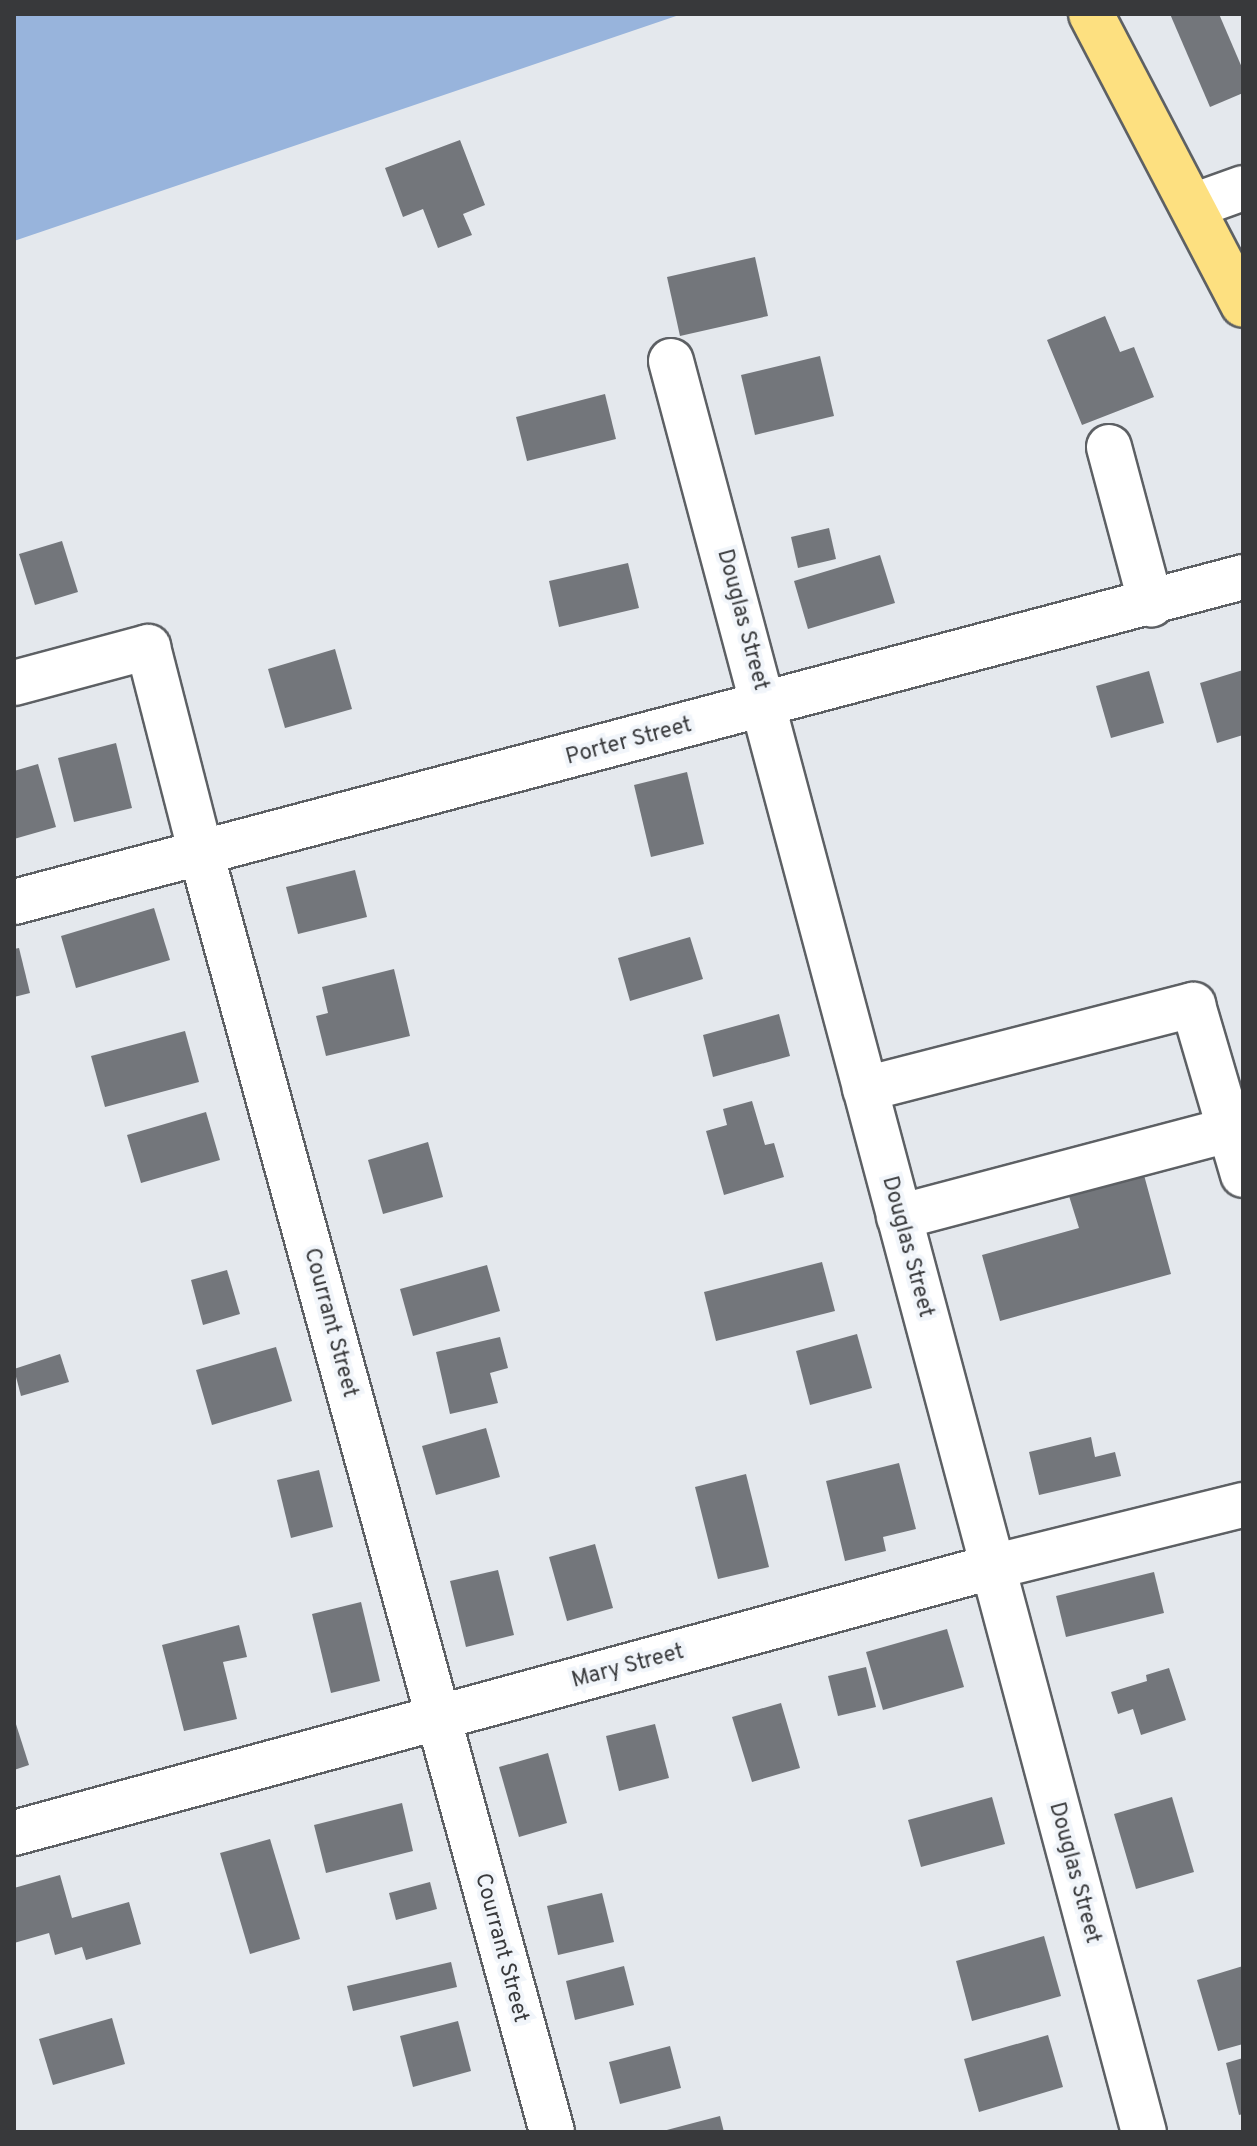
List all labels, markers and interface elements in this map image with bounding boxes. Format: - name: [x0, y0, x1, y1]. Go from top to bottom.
- street label: Douglas Street: [710, 546, 774, 694]
- street label: Porter Street: [563, 713, 695, 771]
- street label: Douglas Street: [875, 1173, 939, 1321]
- street label: Courrant Street: [297, 1245, 363, 1401]
- street label: Mary Street: [569, 1639, 687, 1695]
- street label: Douglas Street: [1042, 1799, 1106, 1947]
- street label: Courrant Street: [468, 1870, 534, 2026]

